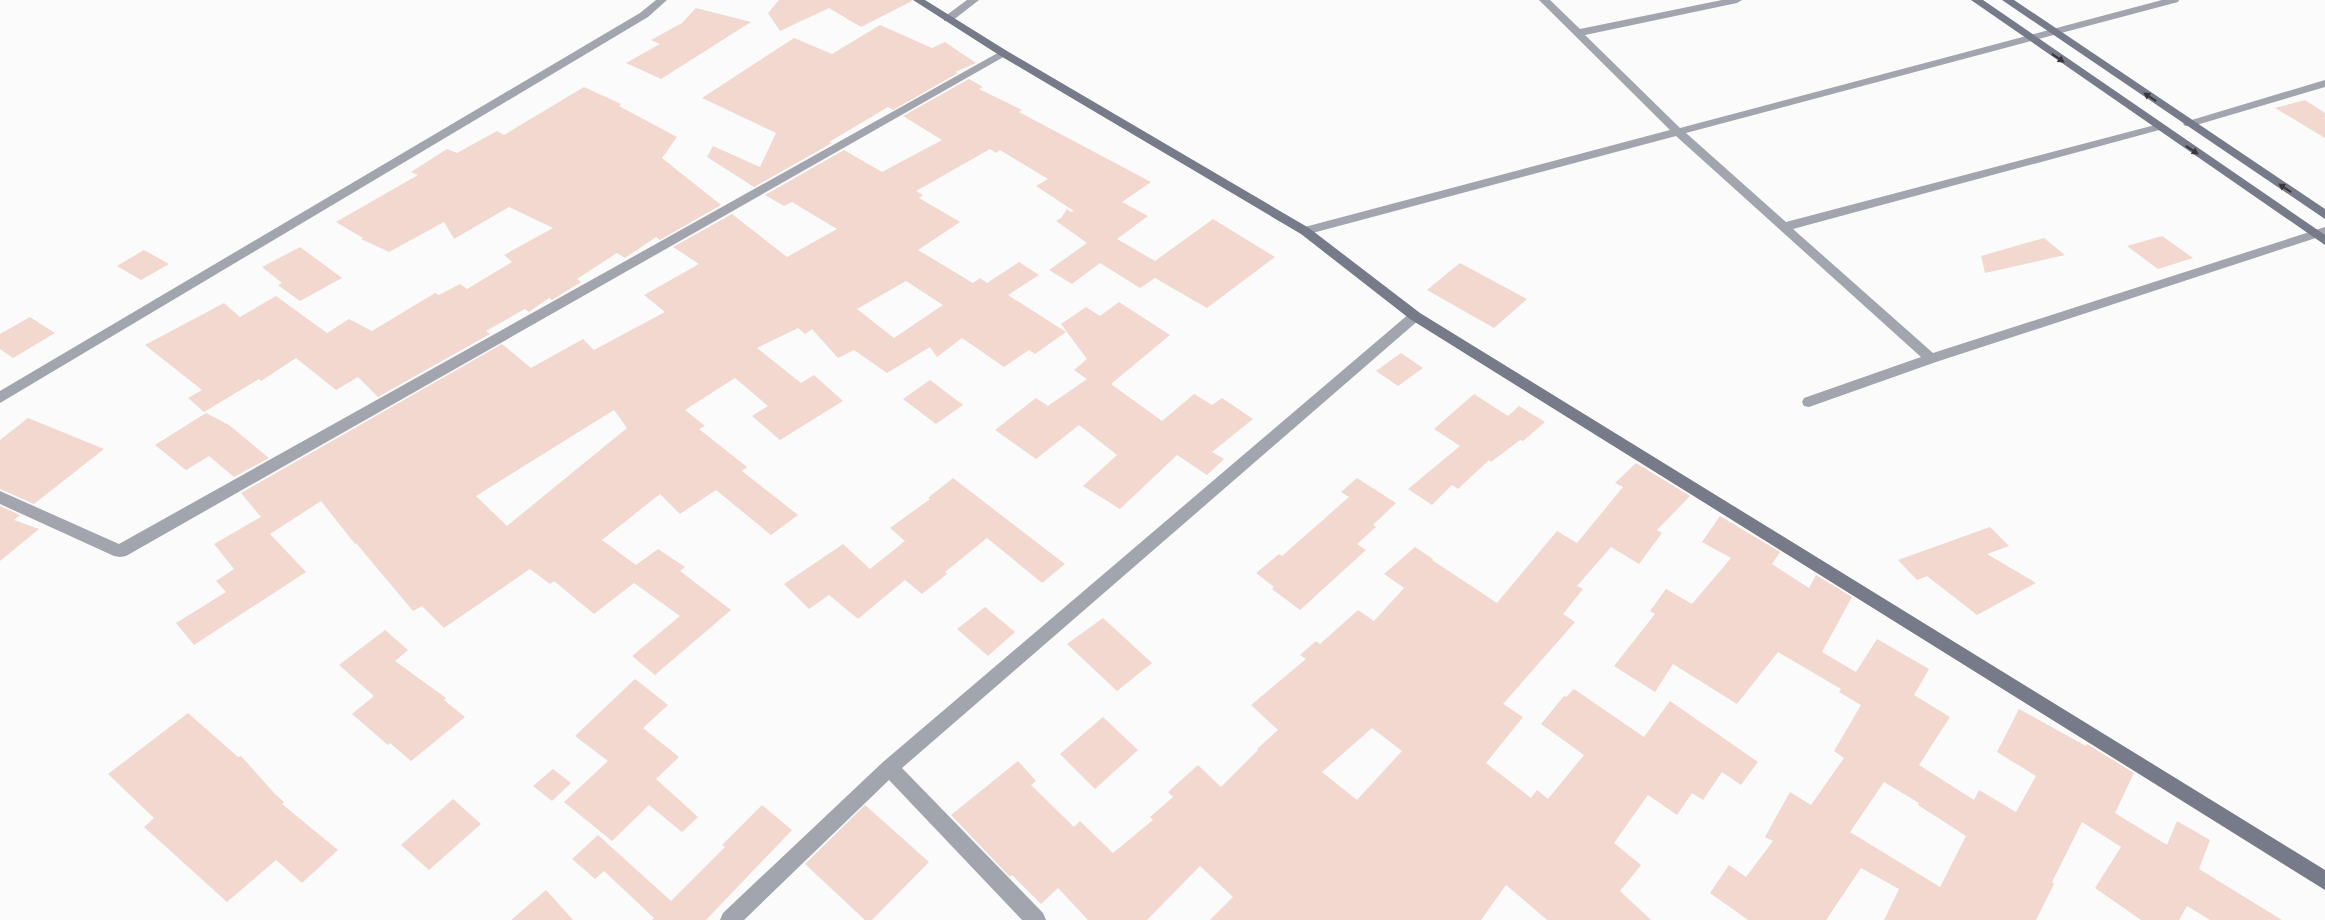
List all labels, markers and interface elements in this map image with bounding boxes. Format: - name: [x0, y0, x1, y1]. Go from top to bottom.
- one-way arrow: [2052, 53, 2065, 63]
- one-way arrow: [2143, 93, 2157, 102]
- one-way arrow: [2186, 145, 2199, 155]
- one-way arrow: [2278, 183, 2291, 193]

